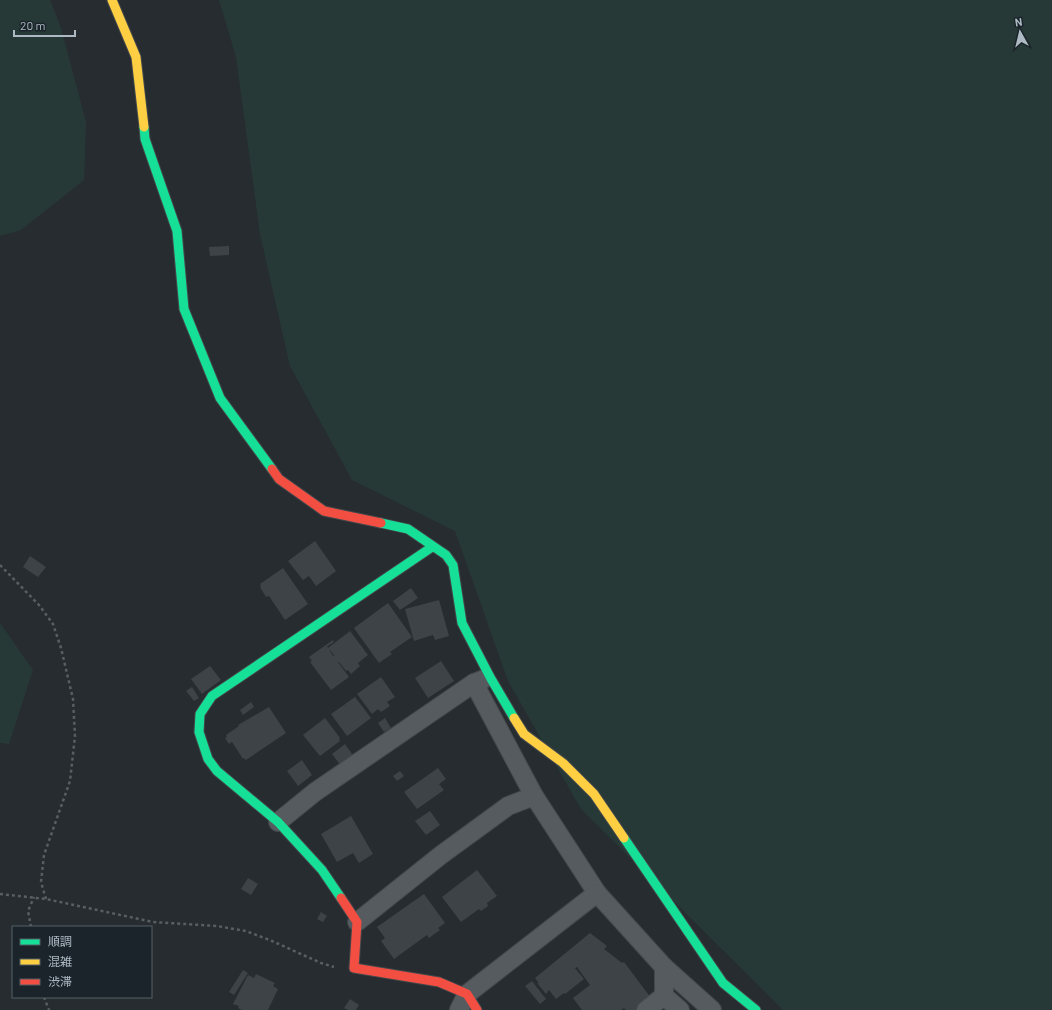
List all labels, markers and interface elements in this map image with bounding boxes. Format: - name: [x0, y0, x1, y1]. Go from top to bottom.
- scale bar: [14, 12, 75, 38]
- north arrow: [1000, 12, 1040, 52]
- text: N: [1014, 15, 1023, 29]
- text: 20 m: [20, 18, 46, 32]
- legend: [12, 926, 152, 998]
- text: 順調: [48, 934, 72, 948]
- text: 混雑: [48, 954, 72, 968]
- text: 渋滞: [48, 974, 72, 988]

